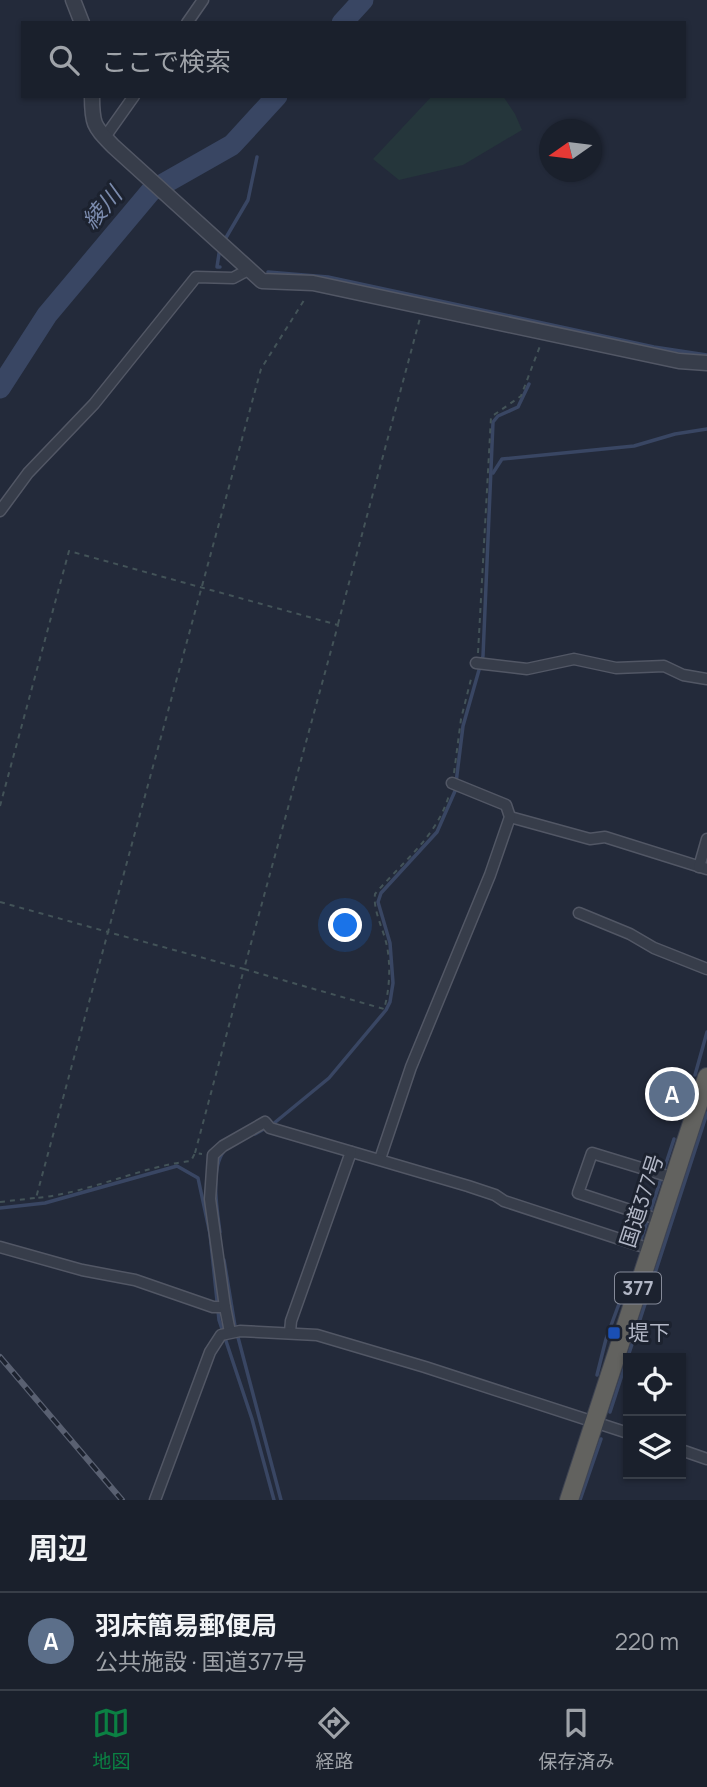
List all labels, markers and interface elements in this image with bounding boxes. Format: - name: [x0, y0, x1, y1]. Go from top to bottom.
- search box: [21, 21, 686, 98]
- icon: search: [45, 41, 83, 79]
- text: ここで検索: [101, 43, 231, 79]
- north arrow: [539, 119, 602, 182]
- water label: 綾川: [74, 177, 130, 235]
- your location: [328, 908, 362, 942]
- pin: A: [649, 1068, 695, 1120]
- street label: 国道377号: [613, 1151, 669, 1251]
- road number: 377: [615, 1272, 661, 1304]
- place label: 堤下: [628, 1318, 670, 1346]
- marker: 堤下: [606, 1325, 622, 1341]
- map controls: [623, 1353, 686, 1479]
- button: locate: [623, 1353, 686, 1416]
- button: layers: [623, 1416, 686, 1479]
- text: 周辺: [28, 1527, 88, 1568]
- text: 羽床簡易郵便局: [95, 1607, 277, 1643]
- text: A: [43, 1625, 59, 1657]
- text: 220 m: [615, 1625, 679, 1657]
- text: 公共施設 · 国道377号: [95, 1645, 307, 1677]
- tab: 地図: [92, 1704, 131, 1774]
- tab: 経路: [315, 1704, 354, 1774]
- tab: 保存済み: [538, 1704, 615, 1774]

